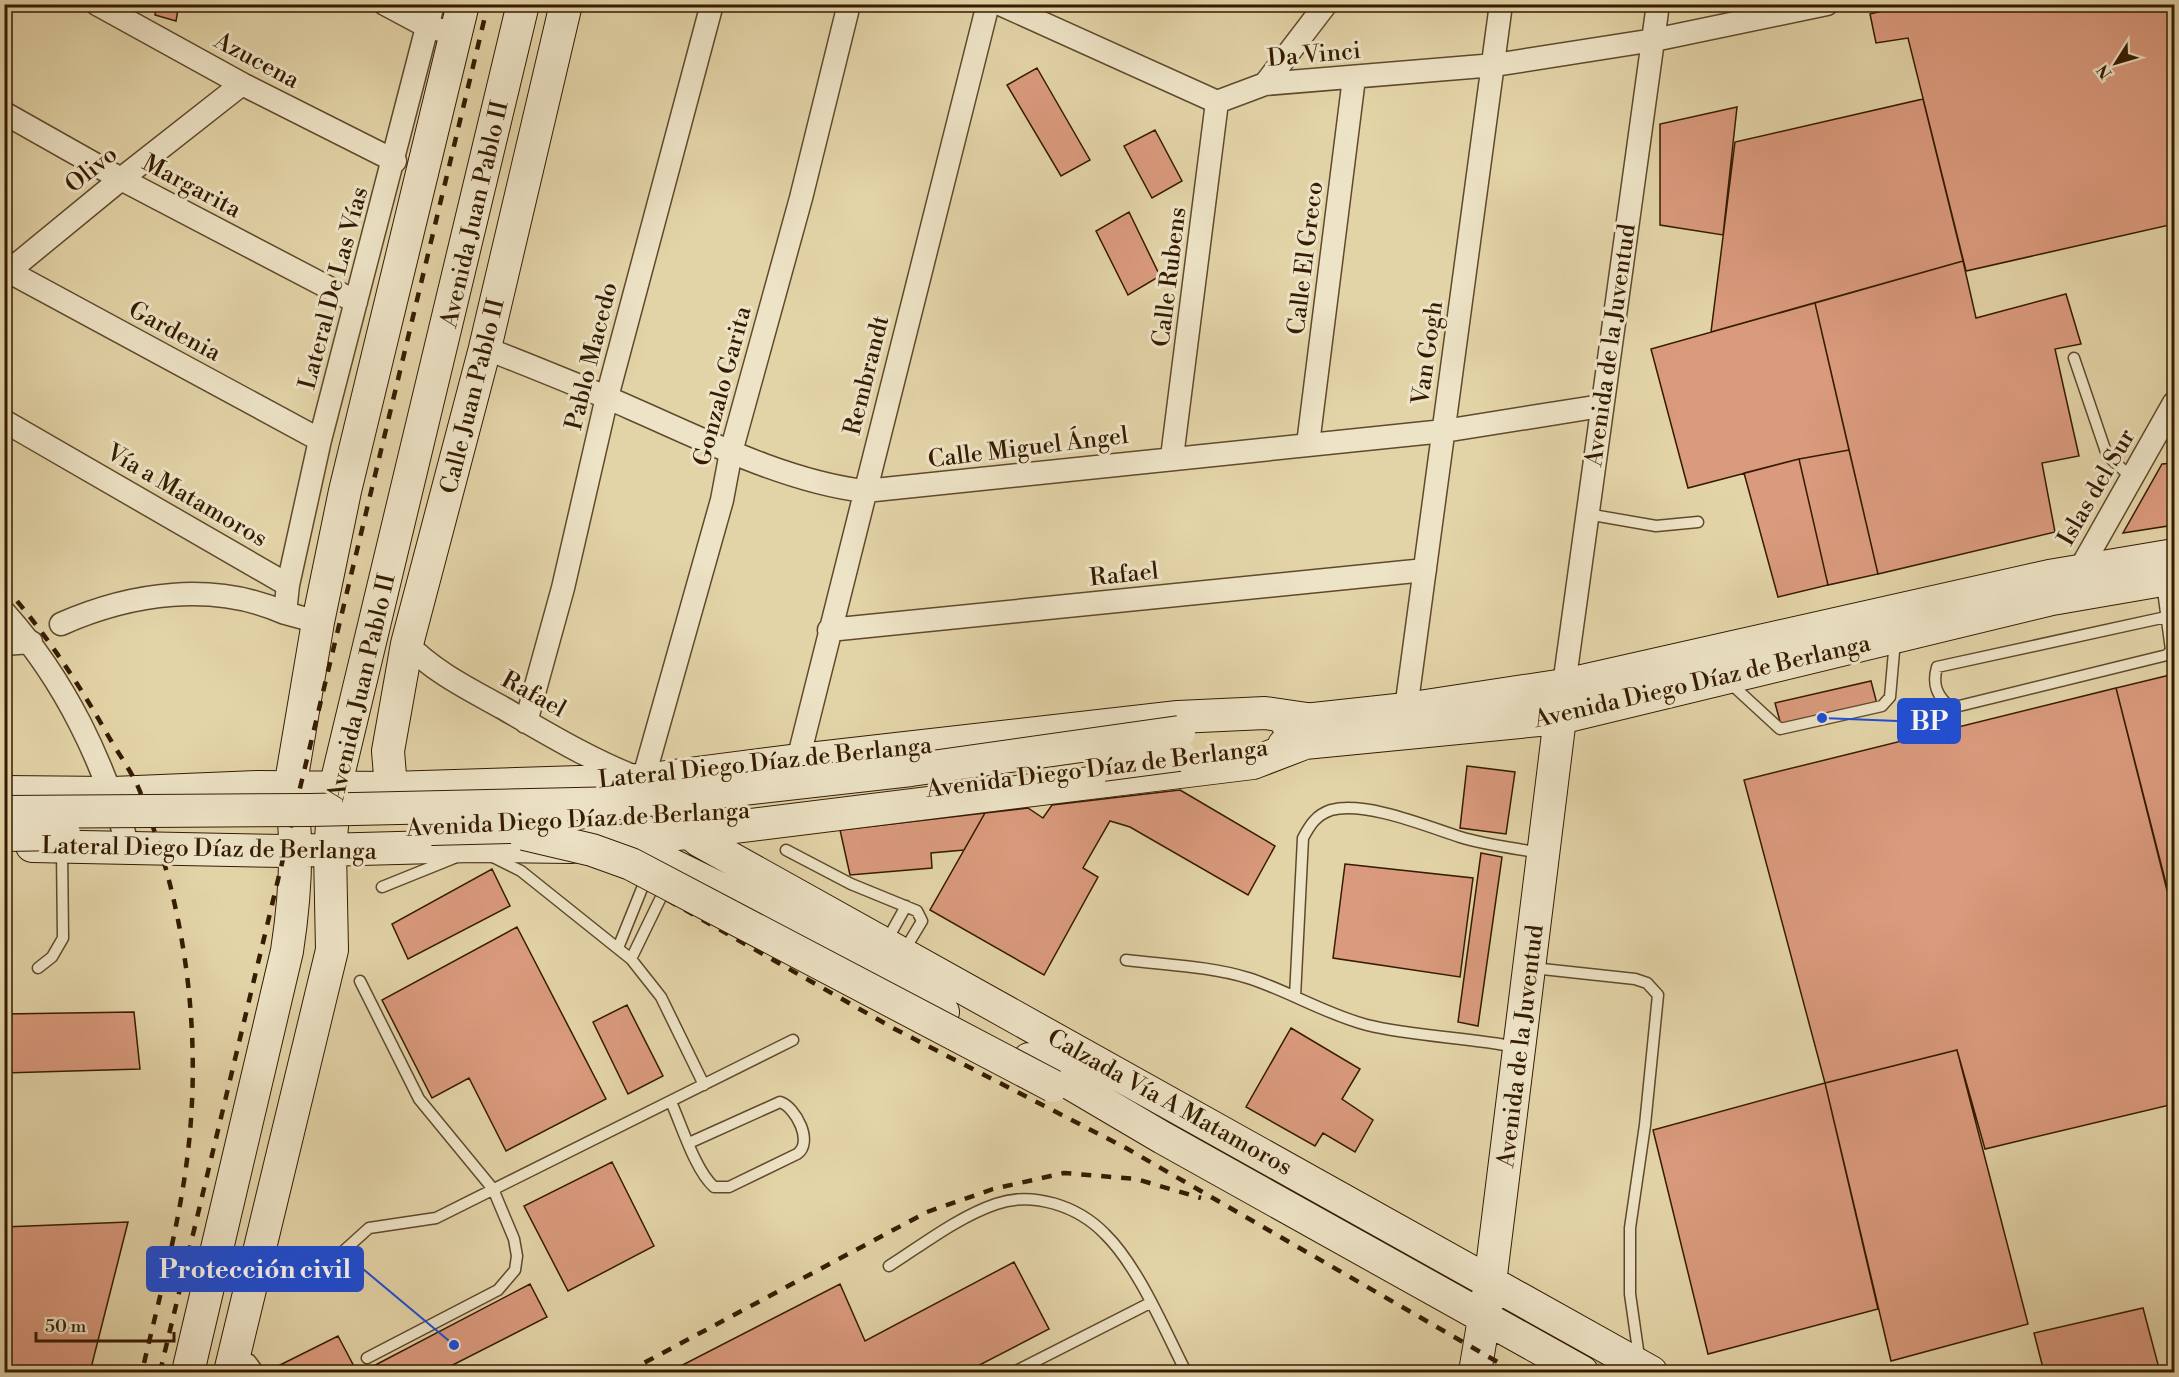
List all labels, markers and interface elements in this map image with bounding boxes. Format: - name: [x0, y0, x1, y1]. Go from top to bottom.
- street label: Azucena: [208, 25, 305, 96]
- north arrow: [2086, 33, 2146, 93]
- street label: Da Vinci: [1266, 36, 1362, 74]
- text: N: [2093, 60, 2117, 82]
- street label: Avenida Juan Pablo II: [434, 98, 516, 332]
- street label: Olivo: [59, 140, 124, 200]
- street label: Margarita: [137, 148, 247, 226]
- street label: Calle El Greco: [1282, 180, 1330, 336]
- street label: Lateral De Las Vías: [292, 184, 375, 393]
- street label: Calle Rubens: [1147, 205, 1193, 349]
- street label: Avenida de la Juventud: [1579, 222, 1643, 469]
- street label: Pablo Macedo: [559, 279, 625, 433]
- street label: Gardenia: [123, 295, 227, 369]
- street label: Calle Juan Pablo II: [434, 296, 512, 497]
- street label: Van Gogh: [1406, 299, 1450, 408]
- street label: Gonzalo Garita: [687, 302, 759, 469]
- street label: Rembrandt: [838, 312, 896, 438]
- street label: Calle Miguel Ángel: [926, 420, 1130, 475]
- street label: Islas del Sur: [2051, 424, 2142, 551]
- street label: Vía a Matamoros: [100, 437, 272, 554]
- street label: Rafael: [1088, 556, 1160, 594]
- street label: Avenida Juan Pablo II: [321, 571, 403, 805]
- street label: Avenida Diego Díaz de Berlanga: [1530, 628, 1874, 736]
- street label: Rafael: [496, 665, 571, 725]
- callout: BP: [1898, 699, 1960, 743]
- text: BP: [1910, 706, 1949, 738]
- street label: Lateral Diego Díaz de Berlanga: [597, 730, 934, 795]
- street label: Avenida Diego Díaz de Berlanga: [923, 733, 1271, 805]
- street label: Avenida Diego Díaz de Berlanga: [404, 796, 752, 844]
- street label: Lateral Diego Díaz de Berlanga: [41, 831, 378, 867]
- street label: Avenida de la Juventud: [1491, 923, 1551, 1170]
- street label: Calzada Vía A Matamoros: [1042, 1023, 1297, 1183]
- callout: Protección civil: [147, 1247, 363, 1291]
- text: Protección civil: [159, 1254, 351, 1286]
- scale bar: [36, 1305, 174, 1343]
- text: 50 m: [45, 1315, 87, 1338]

